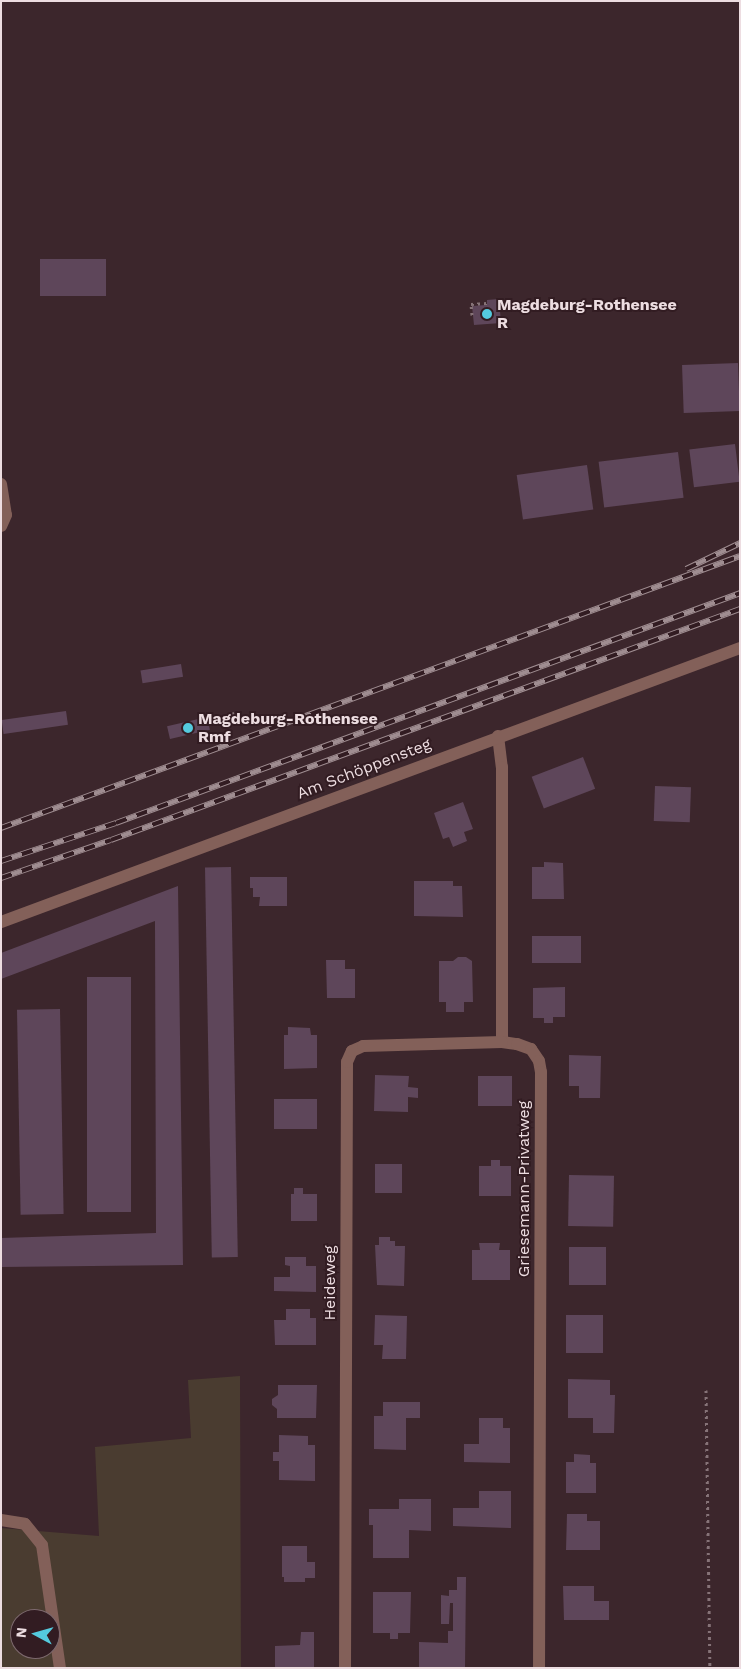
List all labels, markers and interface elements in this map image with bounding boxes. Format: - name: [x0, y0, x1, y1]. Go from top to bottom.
- place label: Magdeburg-Rothensee R: [497, 295, 677, 333]
- marker: Magdeburg-Rothensee R: [481, 308, 493, 320]
- place label: Magdeburg-Rothensee Rmf: [198, 709, 378, 747]
- marker: Magdeburg-Rothensee Rmf: [182, 722, 194, 734]
- street label: Am Schöppensteg: [294, 735, 434, 803]
- street label: Griesemann-Privatweg: [514, 1101, 534, 1277]
- street label: Heideweg: [320, 1245, 340, 1321]
- north arrow: [10, 1609, 60, 1659]
- text: N: [13, 1627, 30, 1639]

